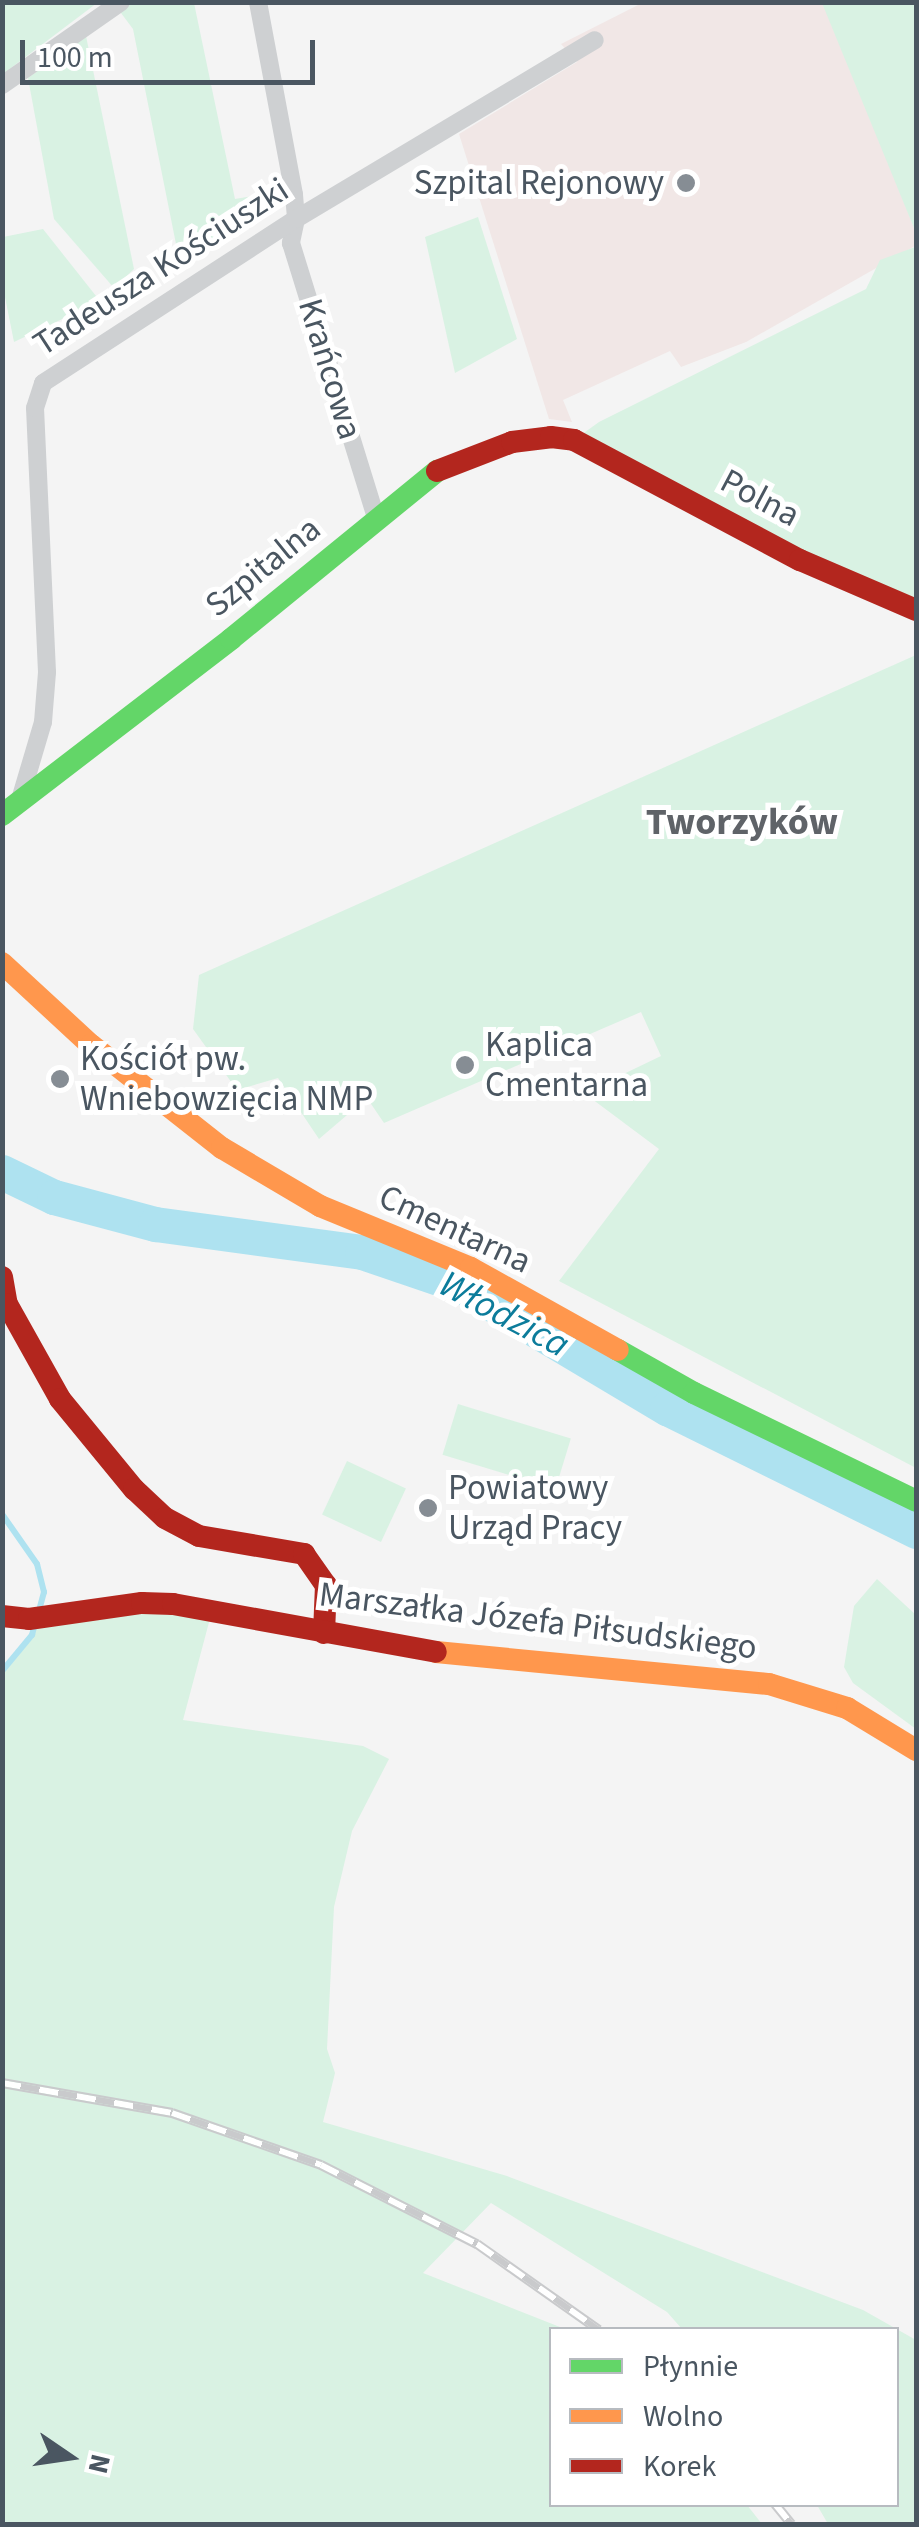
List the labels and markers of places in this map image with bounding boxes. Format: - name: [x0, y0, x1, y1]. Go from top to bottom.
- place label: Szpital Rejonowy: [414, 162, 664, 204]
- marker: Szpital Rejonowy: [673, 170, 699, 196]
- place label: Kaplica Cmentarna: [485, 1024, 648, 1106]
- place label: Kościół pw. Wniebowzięcia NMP: [80, 1038, 373, 1120]
- marker: Kaplica Cmentarna: [454, 1054, 476, 1076]
- marker: Kościół pw. Wniebowzięcia NMP: [49, 1068, 71, 1090]
- place label: Powiatowy Urząd Pracy: [448, 1467, 622, 1549]
- marker: Powiatowy Urząd Pracy: [417, 1497, 439, 1519]

